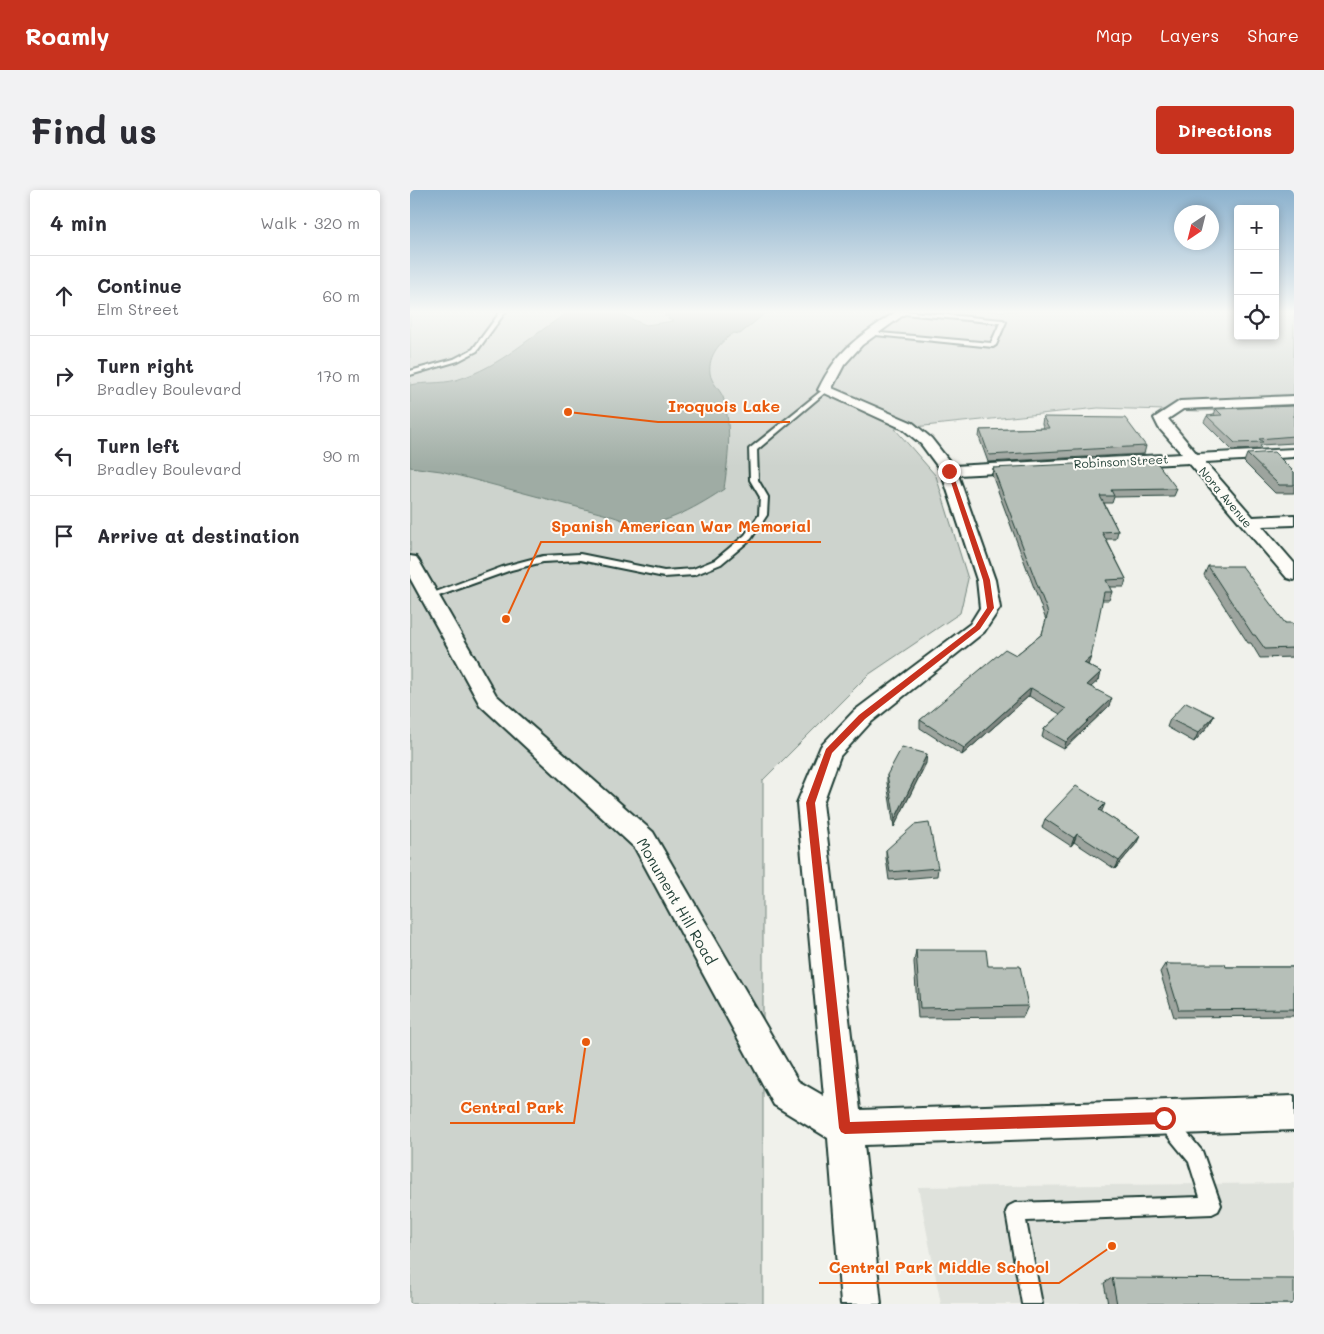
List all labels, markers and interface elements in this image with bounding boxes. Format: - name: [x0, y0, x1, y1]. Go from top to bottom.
- text: Roamly: [25, 20, 109, 51]
- text: Map: [1096, 23, 1132, 47]
- text: Layers: [1160, 23, 1219, 47]
- text: Share: [1247, 23, 1299, 47]
- button: Directions: [1156, 106, 1294, 154]
- text: Find us: [30, 107, 157, 153]
- north arrow: [1174, 205, 1219, 250]
- map controls: [1234, 205, 1279, 340]
- button: +: [1234, 205, 1279, 250]
- text: 4 min: [50, 209, 107, 236]
- text: Walk · 320 m: [260, 212, 360, 233]
- button: −: [1234, 250, 1279, 295]
- text: Continue: [97, 273, 182, 298]
- icon: ahead: [50, 282, 78, 310]
- text: 60 m: [323, 285, 360, 306]
- button: locate: [1234, 295, 1279, 340]
- text: Elm Street: [97, 298, 179, 319]
- text: Turn right: [97, 353, 194, 378]
- icon: right: [50, 362, 78, 390]
- text: 170 m: [316, 365, 360, 386]
- text: Bradley Boulevard: [97, 378, 241, 399]
- callout: Iroquois Lake: [658, 391, 790, 422]
- text: Iroquois Lake: [668, 395, 780, 416]
- text: Turn left: [97, 433, 180, 458]
- icon: left: [50, 442, 78, 470]
- text: 90 m: [323, 445, 360, 466]
- street label: Robinson Street: [1073, 451, 1169, 471]
- text: Bradley Boulevard: [97, 458, 241, 479]
- route end: [938, 460, 961, 483]
- street label: Nora Avenue: [1196, 463, 1256, 531]
- callout: Spanish American War Memorial: [541, 511, 821, 542]
- text: Spanish American War Memorial: [551, 515, 811, 536]
- icon: arrive: [50, 522, 78, 550]
- text: Arrive at destination: [97, 523, 300, 548]
- street label: Monument Hill Road: [633, 834, 721, 968]
- callout: Central Park: [450, 1092, 574, 1123]
- text: Central Park: [460, 1096, 564, 1117]
- route start: [1153, 1107, 1176, 1130]
- callout: Central Park Middle School: [819, 1252, 1059, 1283]
- text: Central Park Middle School: [829, 1256, 1049, 1277]

